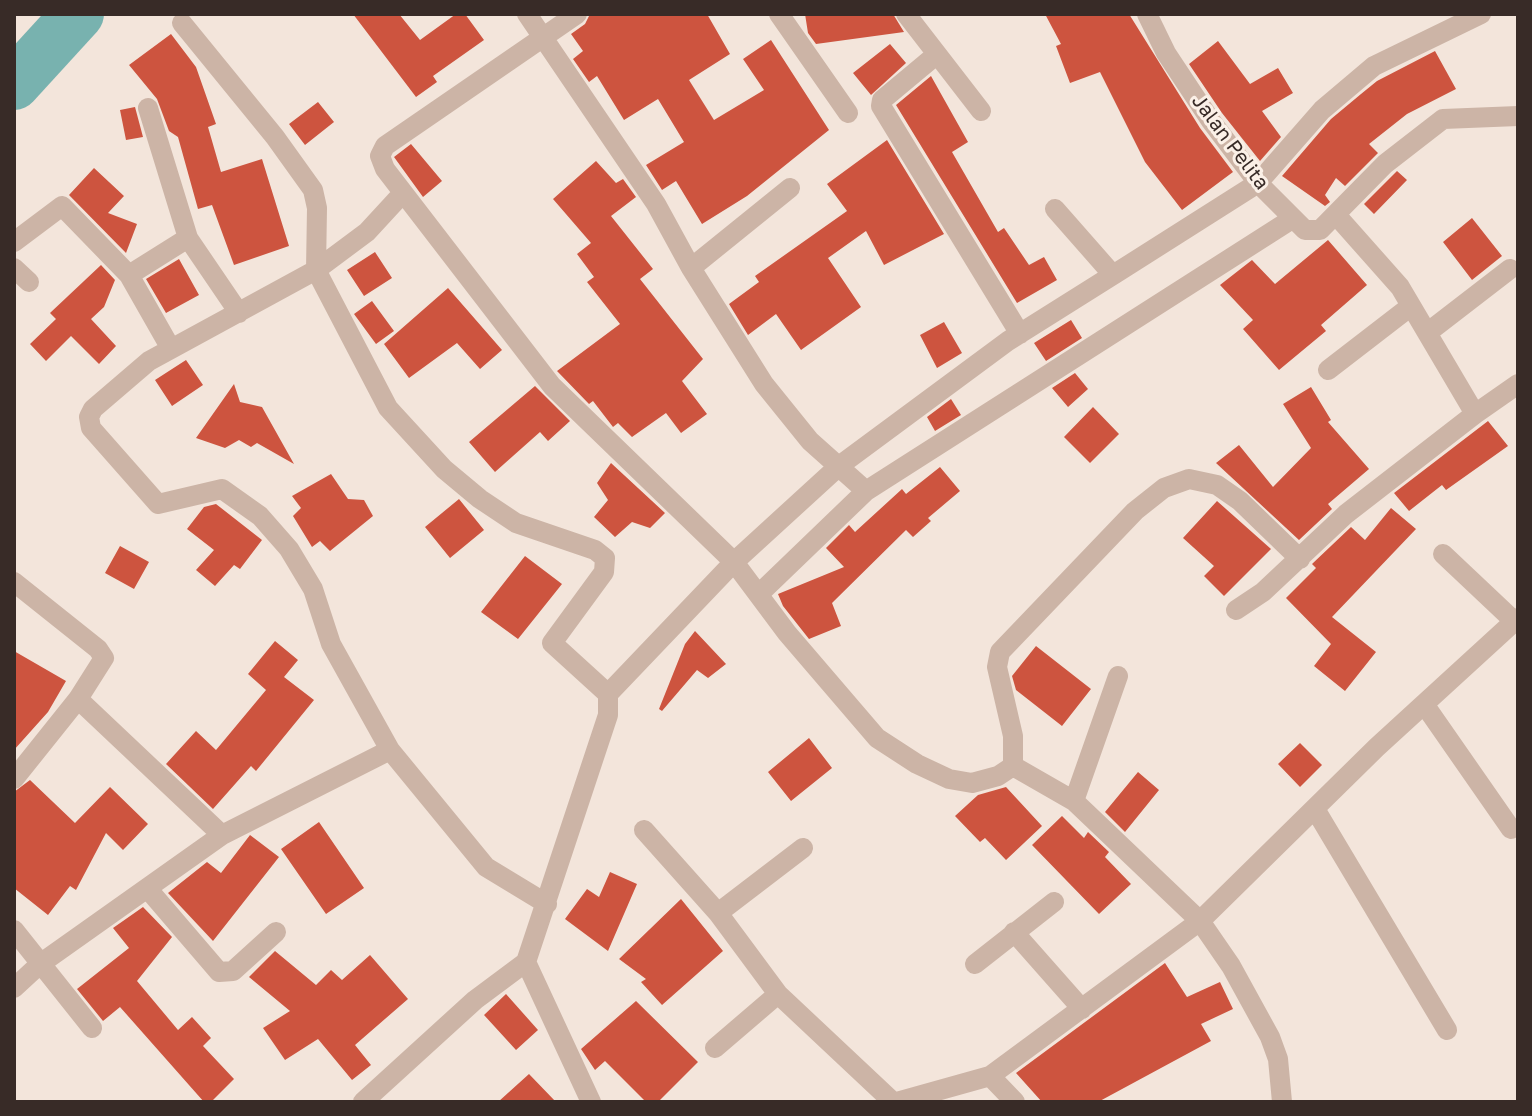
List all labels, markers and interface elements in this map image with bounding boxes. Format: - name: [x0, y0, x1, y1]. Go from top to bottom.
- street label: Jalan Pelita: [1186, 90, 1274, 194]

